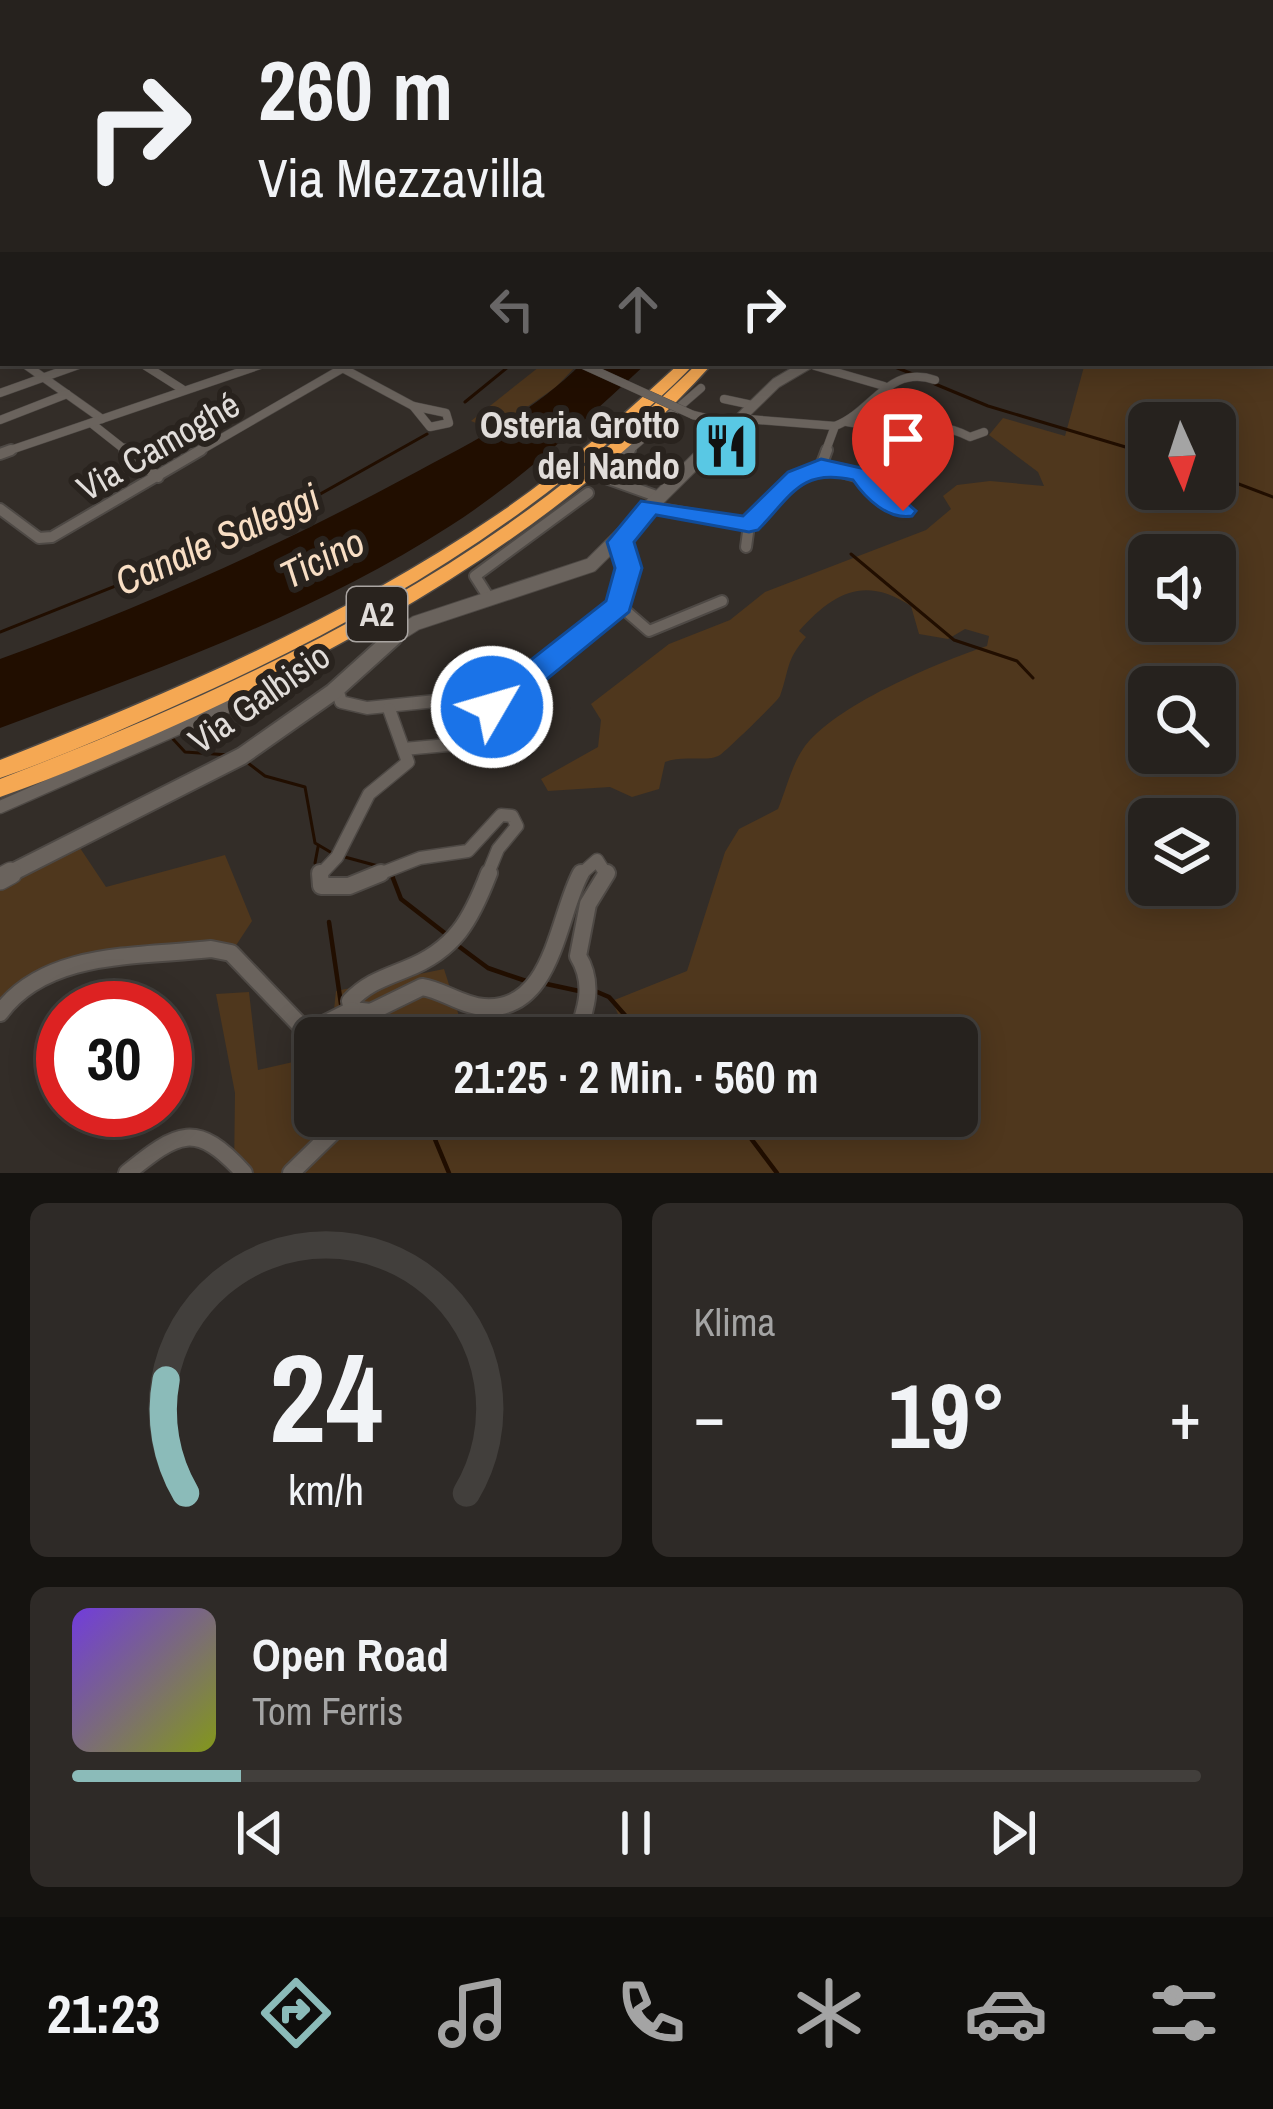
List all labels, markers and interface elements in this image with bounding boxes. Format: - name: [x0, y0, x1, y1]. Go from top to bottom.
- text: 260 m: [258, 33, 453, 146]
- icon: right: [60, 48, 216, 204]
- text: Via Mezzavilla: [258, 141, 545, 214]
- icon: left: [479, 276, 545, 342]
- icon: ahead: [605, 276, 671, 342]
- icon: right: [731, 276, 797, 342]
- street label: Via Camoghé: [68, 380, 248, 512]
- pin: [852, 388, 954, 511]
- place label: Osteria Grotto del Nando: [480, 401, 680, 490]
- north arrow: [1128, 402, 1236, 510]
- map controls: [1128, 402, 1236, 906]
- icon: arrive: [870, 406, 936, 472]
- restaurant icon: Osteria Grotto del Nando: [691, 411, 761, 481]
- water label: Canale Saleggi: [107, 471, 328, 607]
- water label: Ticino: [271, 515, 373, 601]
- button: sound: [1128, 534, 1236, 642]
- road number: A2: [347, 587, 407, 641]
- street label: Via Galbisio: [179, 632, 339, 764]
- position arrow: [429, 644, 555, 770]
- button: search: [1128, 666, 1236, 774]
- button: layers: [1128, 798, 1236, 906]
- speed limit sign: 30: [36, 981, 192, 1137]
- text: 21:25 · 2 Min. · 560 m: [453, 1046, 819, 1107]
- text: Klima: [694, 1296, 775, 1348]
- text: 24: [269, 1313, 383, 1481]
- text: 19°: [888, 1355, 1006, 1476]
- text: −: [694, 1371, 725, 1460]
- text: +: [1169, 1371, 1201, 1460]
- text: km/h: [288, 1461, 364, 1518]
- text: Open Road: [252, 1624, 449, 1685]
- text: Tom Ferris: [252, 1685, 403, 1737]
- icon: previous: [227, 1800, 293, 1866]
- icon: pause: [603, 1800, 669, 1866]
- icon: next: [980, 1800, 1046, 1866]
- icon: directions: [254, 1971, 338, 2055]
- icon: music: [431, 1971, 515, 2055]
- icon: phone: [609, 1971, 693, 2055]
- icon: climate: [787, 1971, 871, 2055]
- icon: car: [964, 1971, 1048, 2055]
- icon: filters: [1142, 1971, 1226, 2055]
- text: 21:23: [47, 1977, 160, 2050]

